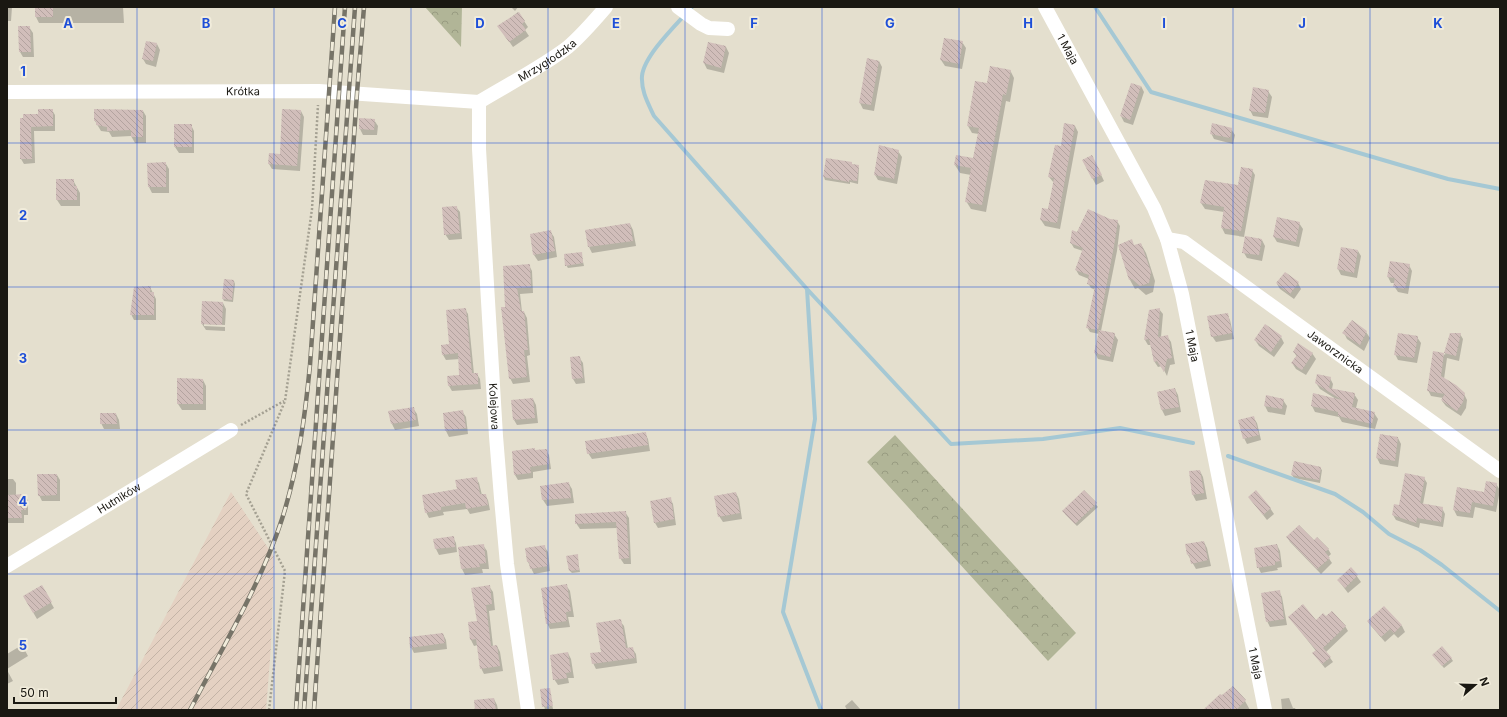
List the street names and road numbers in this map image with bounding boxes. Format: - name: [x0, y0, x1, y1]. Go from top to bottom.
- street label: 1 Maja: [1054, 32, 1082, 67]
- street label: Mrzygłodzka: [516, 36, 579, 85]
- street label: Krótka: [226, 84, 260, 98]
- street label: Jaworznicka: [1304, 327, 1366, 377]
- street label: 1 Maja: [1182, 328, 1202, 363]
- street label: Kolejowa: [486, 383, 503, 430]
- street label: Hutników: [95, 479, 143, 517]
- street label: 1 Maja: [1246, 646, 1266, 681]

